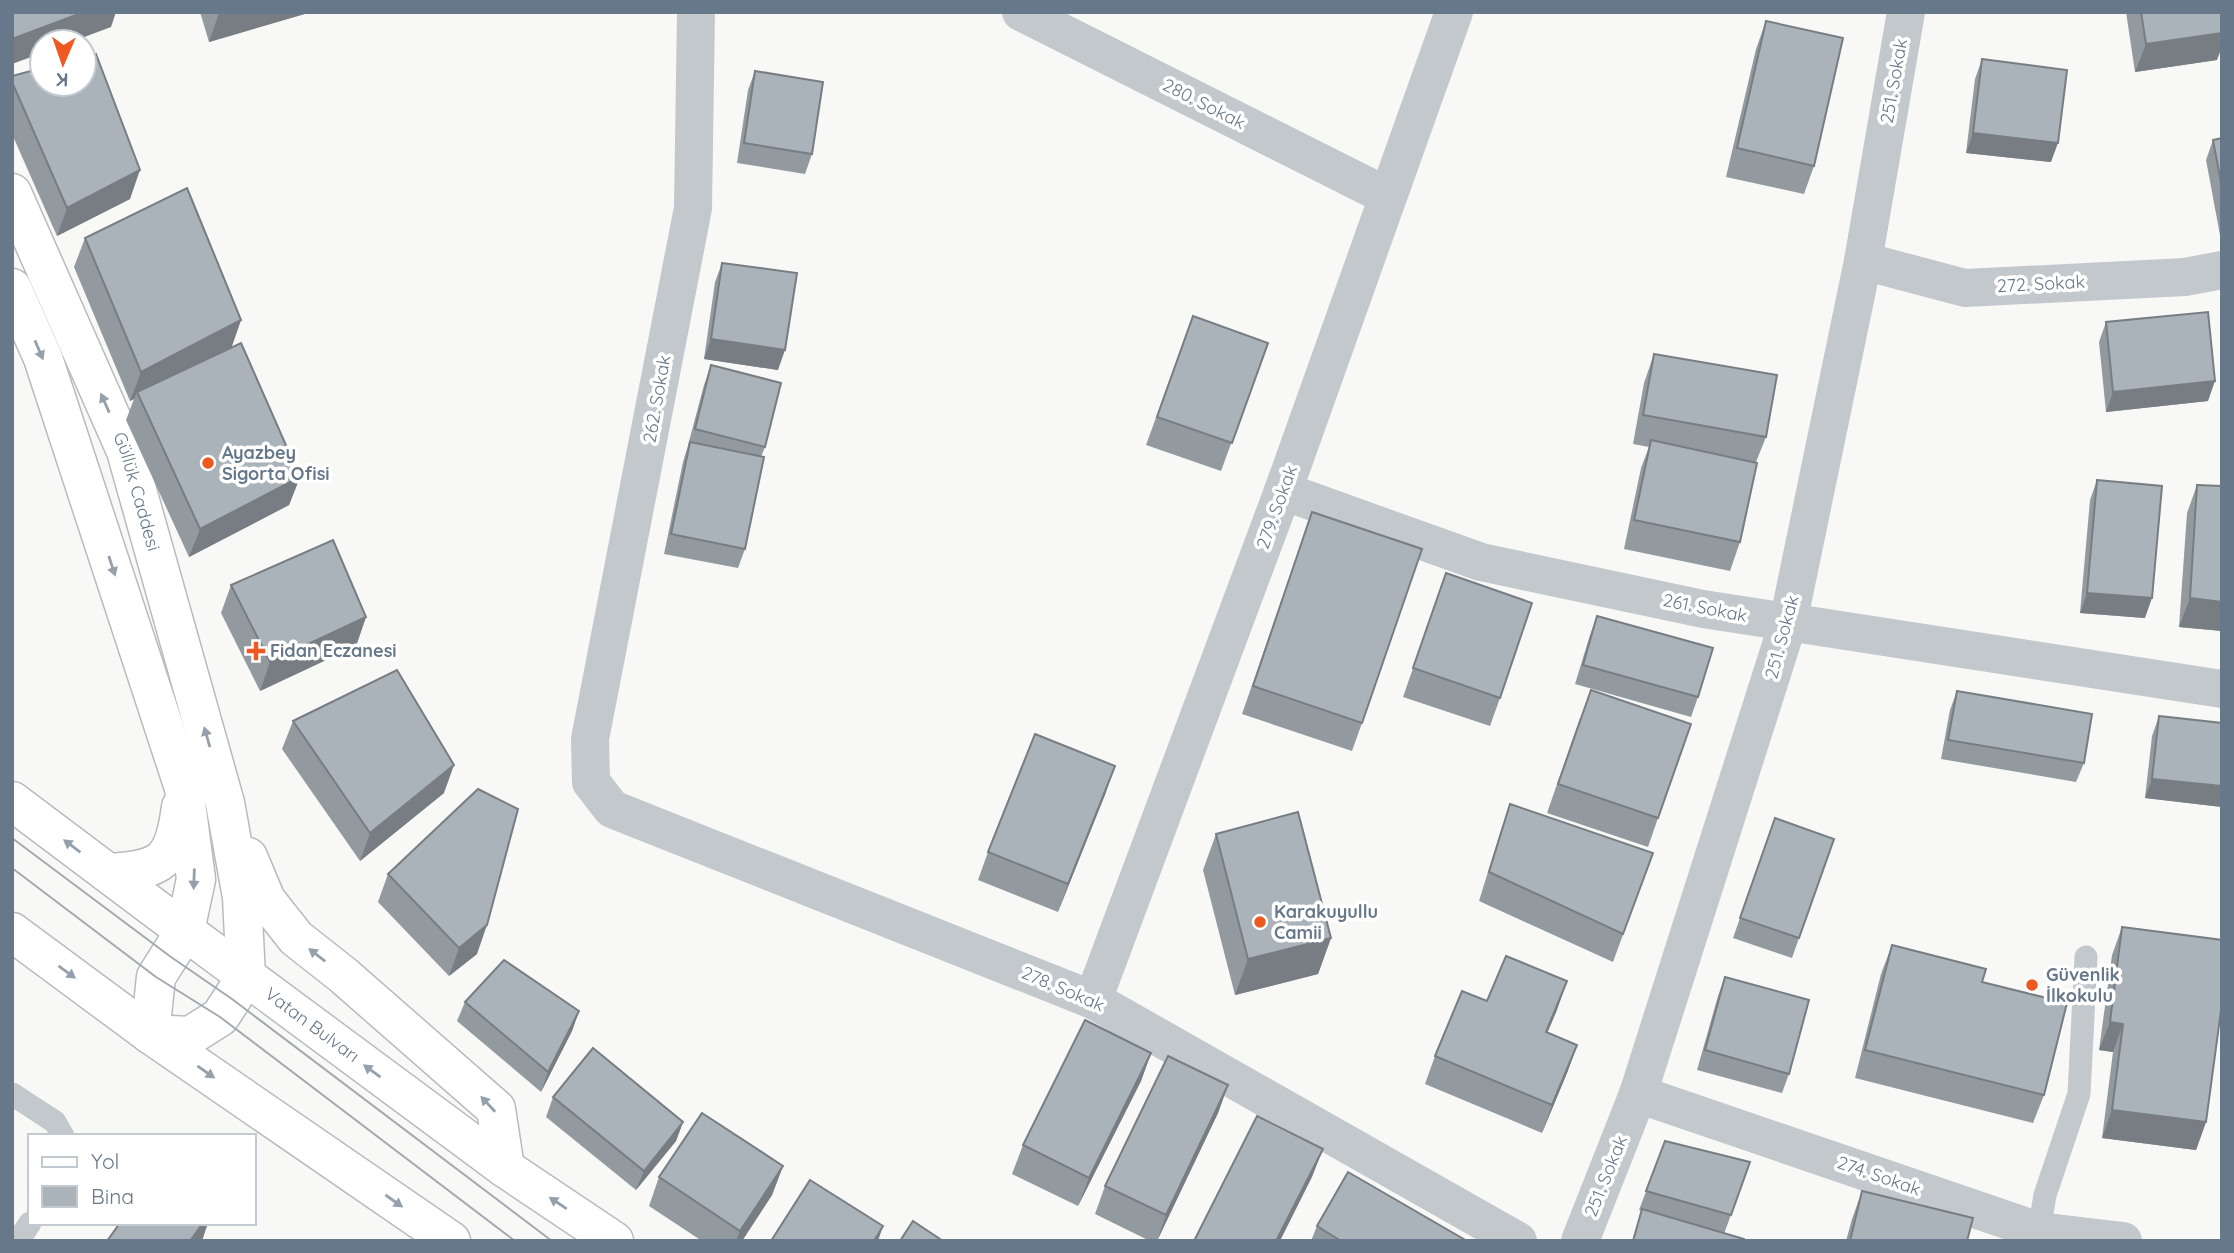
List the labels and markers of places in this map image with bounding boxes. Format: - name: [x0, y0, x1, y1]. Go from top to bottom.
- place label: Ayazbey Sigorta Ofisi: [222, 441, 330, 485]
- marker: Ayazbey Sigorta Ofisi: [200, 455, 216, 471]
- place label: Fidan Eczanesi: [270, 639, 397, 662]
- marker: Fidan Eczanesi: [248, 643, 264, 659]
- place label: Karakuyullu Camii: [1274, 900, 1378, 944]
- marker: Karakuyullu Camii: [1252, 914, 1268, 930]
- place label: Güvenlik İlkokulu: [2046, 963, 2120, 1007]
- marker: Güvenlik İlkokulu: [2024, 977, 2040, 993]

